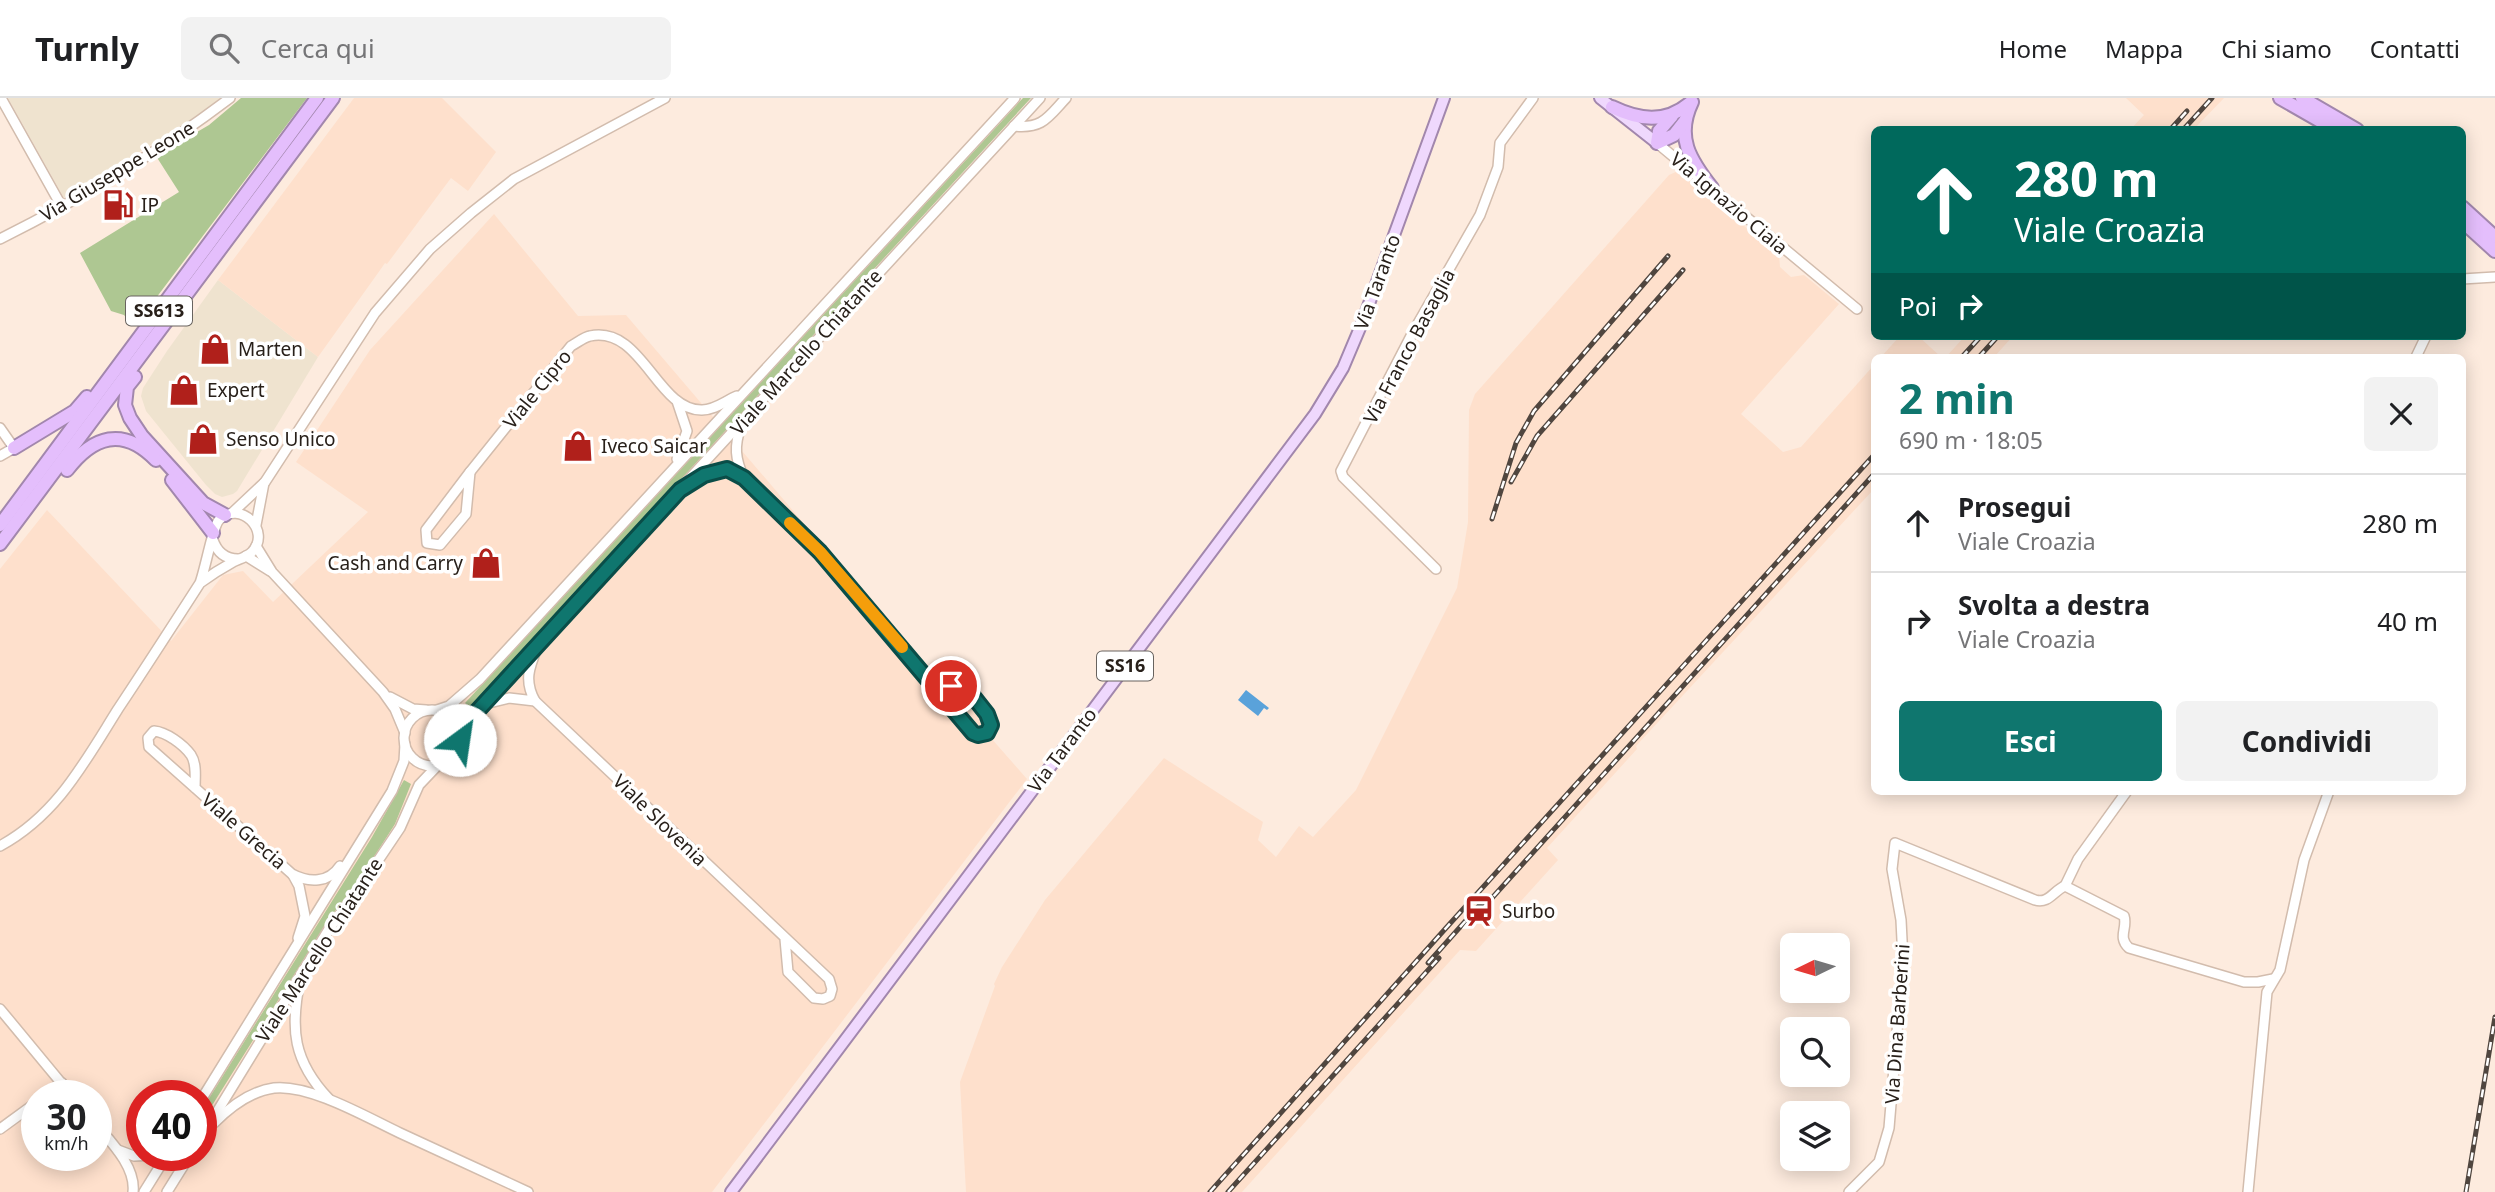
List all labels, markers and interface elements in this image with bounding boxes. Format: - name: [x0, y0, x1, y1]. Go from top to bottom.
- search box: [181, 17, 671, 80]
- text: Turnly: [35, 26, 139, 71]
- icon: search: [205, 29, 243, 67]
- text: Cerca qui: [261, 30, 375, 66]
- text: Home: [1999, 32, 2067, 65]
- text: Mappa: [2105, 32, 2183, 65]
- text: Chi siamo: [2221, 32, 2332, 65]
- text: Contatti: [2370, 32, 2460, 65]
- street label: Via Giuseppe Leone: [35, 115, 199, 227]
- text: 280 m: [2014, 145, 2159, 211]
- street label: Via Ignazio Ciaia: [1665, 146, 1793, 260]
- icon: ahead: [1899, 154, 1990, 245]
- fuel station icon: IP: [101, 188, 135, 222]
- place label: IP: [141, 192, 159, 218]
- text: Viale Croazia: [2014, 208, 2205, 251]
- street label: Via Taranto: [1348, 231, 1406, 333]
- street label: Viale Marcello Chiatante: [724, 263, 888, 441]
- street label: Via Franco Basaglia: [1357, 264, 1461, 428]
- icon: right: [1951, 287, 1989, 325]
- text: Poi: [1899, 288, 1937, 324]
- road number: SS613: [126, 296, 192, 326]
- shop icon: Marten: [198, 332, 232, 366]
- place label: Marten: [238, 336, 303, 362]
- street label: Viale Cipro: [497, 344, 577, 434]
- text: 2 min: [1899, 369, 2015, 426]
- shop icon: Expert: [167, 373, 201, 407]
- place label: Expert: [207, 377, 265, 403]
- button: close: [2364, 377, 2438, 451]
- shop icon: Senso Unico: [186, 422, 220, 456]
- text: 690 m · 18:05: [1899, 424, 2043, 456]
- place label: Senso Unico: [226, 426, 336, 452]
- shop icon: Iveco Saicar: [561, 429, 595, 463]
- place label: Iveco Saicar: [601, 433, 707, 459]
- text: Prosegui: [1958, 489, 2071, 525]
- icon: ahead: [1899, 504, 1937, 542]
- text: 280 m: [2362, 505, 2438, 541]
- text: Viale Croazia: [1958, 525, 2096, 557]
- shop icon: Cash and Carry: [469, 546, 503, 580]
- place label: Cash and Carry: [327, 550, 463, 576]
- text: Svolta a destra: [1958, 587, 2150, 623]
- icon: right: [1899, 602, 1937, 640]
- text: 40 m: [2377, 603, 2438, 639]
- text: Viale Croazia: [1958, 623, 2096, 655]
- road number: SS16: [1097, 652, 1153, 680]
- pin: [921, 656, 981, 716]
- icon: arrive: [932, 667, 970, 705]
- button: Esci: [1899, 701, 2162, 781]
- button: Condividi: [2176, 701, 2438, 781]
- street label: Via Taranto: [1022, 702, 1102, 798]
- position arrow: [423, 703, 497, 777]
- street label: Viale Slovenia: [607, 768, 713, 872]
- street label: Viale Grecia: [196, 787, 292, 875]
- street label: Viale Marcello Chiatante: [250, 853, 388, 1047]
- station icon: Surbo: [1462, 894, 1496, 928]
- place label: Surbo: [1502, 898, 1555, 924]
- north arrow: [1780, 933, 1850, 1003]
- map controls: [1780, 933, 1850, 1171]
- street label: Via Dina Barberini: [1878, 943, 1916, 1105]
- button: search: [1780, 1017, 1850, 1087]
- speed limit sign: 40: [126, 1080, 217, 1171]
- text: 30: [46, 1093, 87, 1140]
- button: layers: [1780, 1101, 1850, 1171]
- text: km/h: [44, 1131, 89, 1155]

